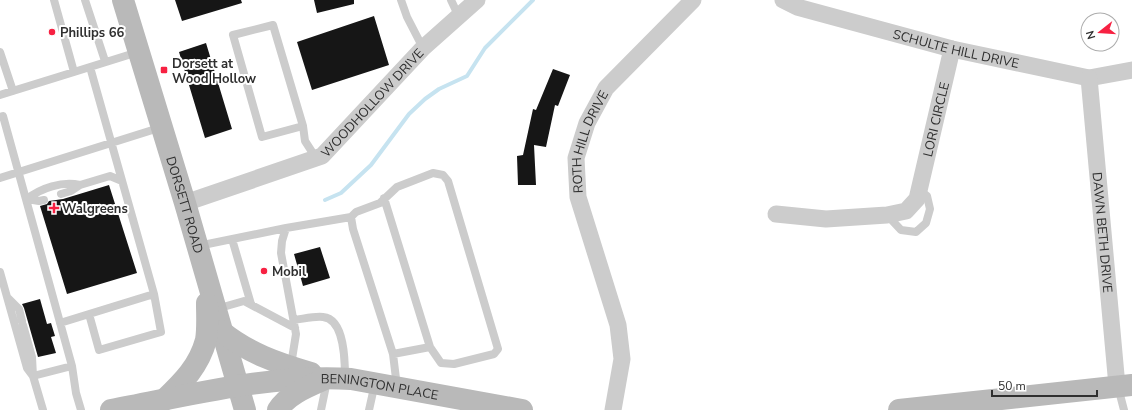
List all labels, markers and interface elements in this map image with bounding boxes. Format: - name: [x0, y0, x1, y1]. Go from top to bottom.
- north arrow: [1080, 12, 1120, 52]
- place label: Phillips 66: [60, 24, 124, 42]
- street label: SCHULTE HILL DRIVE: [891, 25, 1021, 73]
- marker: Phillips 66: [47, 27, 57, 37]
- text: N: [1083, 29, 1099, 41]
- street label: WOODHOLLOW DRIVE: [317, 45, 428, 162]
- place label: Dorsett at Wood Hollow: [172, 55, 256, 88]
- marker: Dorsett at Wood Hollow: [159, 65, 169, 75]
- street label: LORI CIRCLE: [919, 80, 954, 159]
- street label: ROTH HILL DRIVE: [568, 87, 613, 194]
- street label: DORSETT ROAD: [161, 154, 207, 256]
- street label: DAWN BETH DRIVE: [1088, 171, 1116, 294]
- place label: Walgreens: [62, 200, 128, 218]
- marker: Walgreens: [49, 203, 59, 213]
- place label: Mobil: [272, 263, 307, 281]
- marker: Mobil: [259, 266, 269, 276]
- street label: BENINGTON PLACE: [321, 370, 440, 405]
- scale bar: [992, 372, 1097, 398]
- text: 50 m: [998, 378, 1026, 394]

